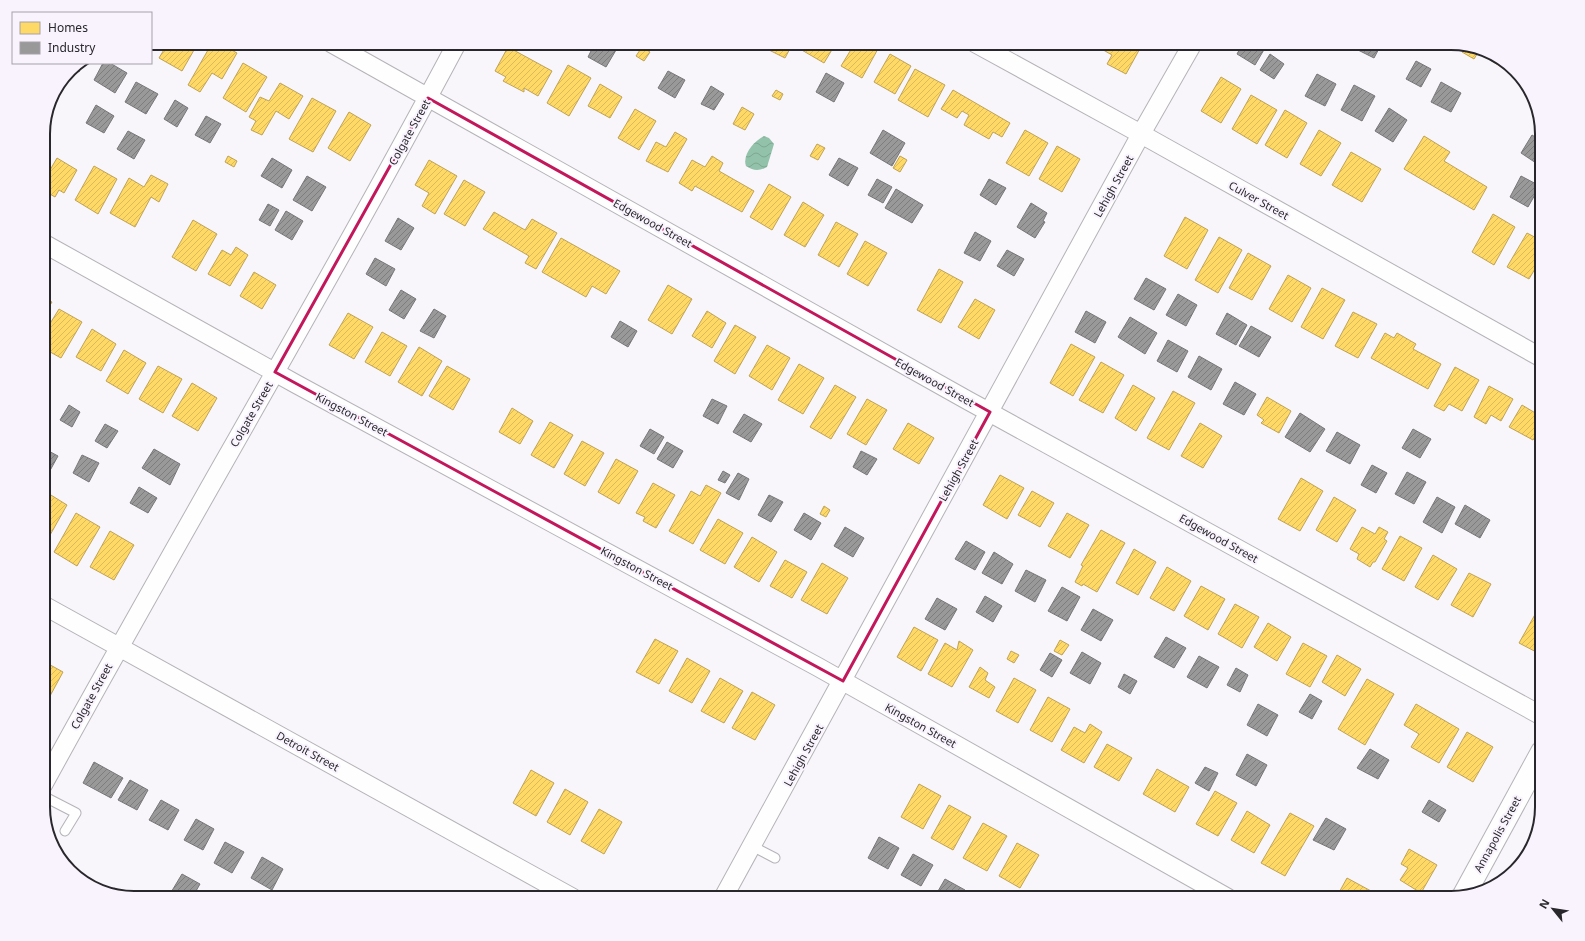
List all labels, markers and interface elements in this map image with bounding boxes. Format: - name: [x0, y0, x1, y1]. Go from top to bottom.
- legend: [12, 12, 152, 64]
- text: Homes: [48, 19, 88, 36]
- text: Industry: [48, 39, 96, 56]
- street label: Colgate Street: [385, 96, 433, 168]
- street label: Lehigh Street: [1090, 152, 1136, 220]
- street label: Culver Street: [1226, 177, 1292, 223]
- street label: Edgewood Street: [611, 195, 695, 251]
- street label: Edgewood Street: [893, 354, 977, 410]
- street label: Colgate Street: [226, 379, 276, 449]
- street label: Kingston Street: [313, 389, 391, 439]
- street label: Lehigh Street: [935, 436, 981, 504]
- street label: Edgewood Street: [1177, 510, 1261, 566]
- street label: Kingston Street: [598, 543, 676, 593]
- street label: Colgate Street: [67, 660, 115, 732]
- street label: Kingston Street: [883, 699, 959, 751]
- street label: Lehigh Street: [780, 721, 826, 789]
- street label: Detroit Street: [274, 728, 342, 774]
- street label: Annapolis Street: [1470, 793, 1524, 875]
- north arrow: [1533, 889, 1573, 929]
- text: N: [1535, 896, 1553, 911]

